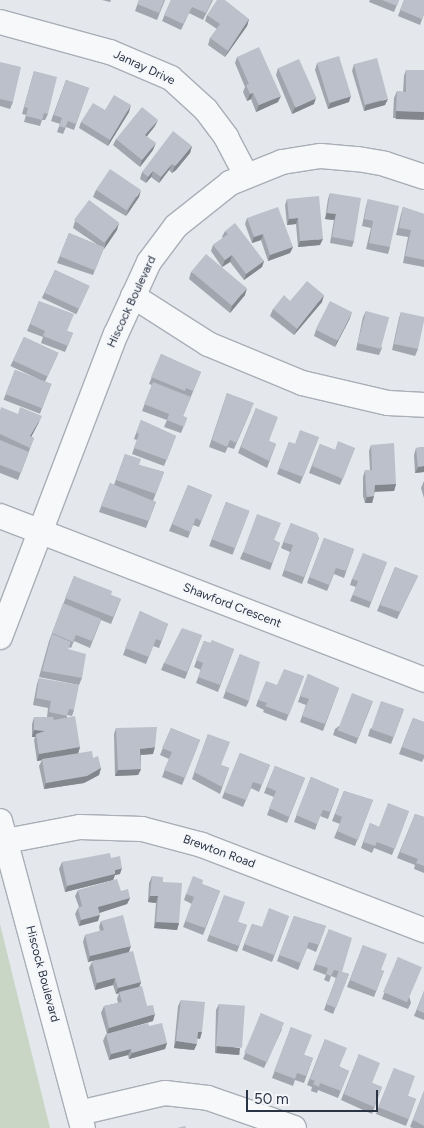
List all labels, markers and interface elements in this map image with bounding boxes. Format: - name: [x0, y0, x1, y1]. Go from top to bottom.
- street label: Janray Drive: [111, 48, 177, 88]
- street label: Hiscock Boulevard: [104, 254, 160, 350]
- street label: Shawford Crescent: [181, 581, 283, 631]
- street label: Brewton Road: [181, 832, 257, 872]
- street label: Hiscock Boulevard: [22, 924, 62, 1024]
- scale bar: [249, 1080, 382, 1112]
- text: 50 m: [254, 1090, 289, 1108]

